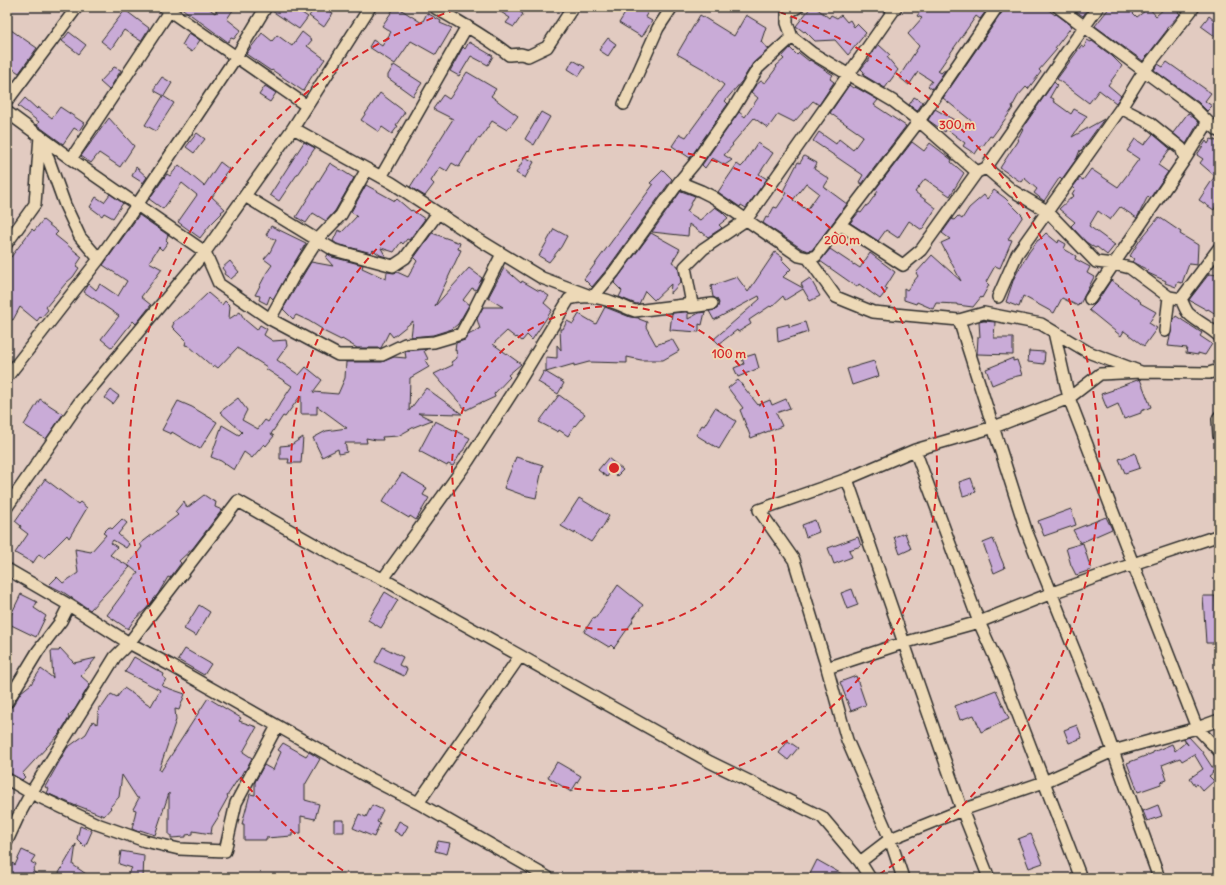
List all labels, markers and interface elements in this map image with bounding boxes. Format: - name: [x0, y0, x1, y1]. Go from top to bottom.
- text: 300 m: [939, 117, 975, 132]
- text: 200 m: [824, 232, 860, 247]
- text: 100 m: [712, 346, 746, 361]
- centre of rings: [607, 461, 621, 475]

